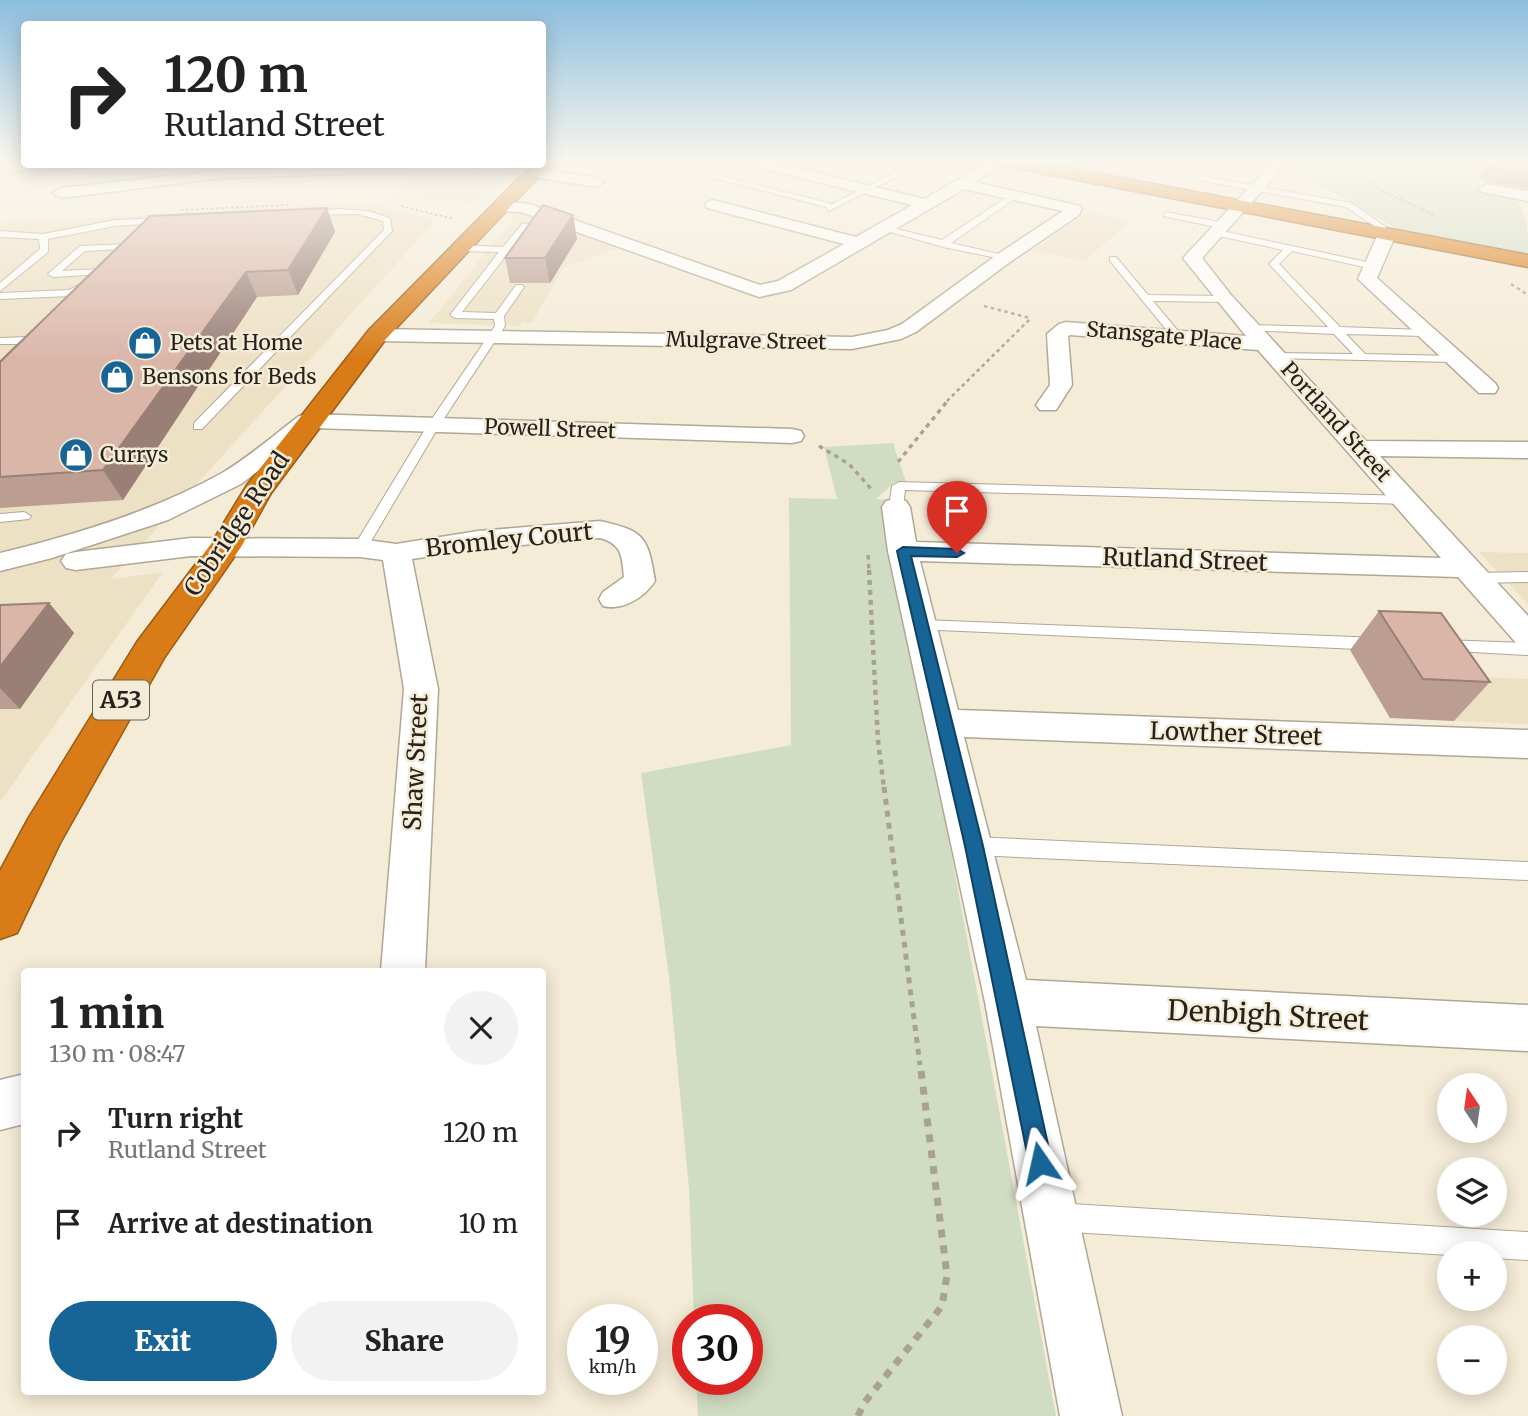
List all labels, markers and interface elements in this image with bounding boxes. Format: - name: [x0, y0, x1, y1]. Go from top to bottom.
- text: 120 m: [164, 44, 308, 105]
- icon: right: [49, 49, 140, 140]
- text: Rutland Street: [164, 105, 385, 145]
- street label: Stansgate Place: [1085, 315, 1243, 356]
- shop icon: Pets at Home: [126, 324, 164, 362]
- street label: Mulgrave Street: [665, 326, 827, 355]
- place label: Pets at Home: [170, 329, 303, 356]
- street label: Portland Street: [1275, 356, 1397, 487]
- shop icon: Bensons for Beds: [98, 358, 136, 396]
- place label: Bensons for Beds: [142, 363, 317, 390]
- street label: Powell Street: [484, 413, 616, 444]
- shop icon: Currys: [57, 436, 95, 474]
- place label: Currys: [100, 441, 168, 468]
- street label: Cobridge Road: [177, 446, 296, 602]
- pin: [927, 481, 987, 553]
- icon: arrive: [938, 492, 976, 530]
- street label: Bromley Court: [424, 515, 595, 564]
- street label: Rutland Street: [1102, 541, 1269, 578]
- road number: A53: [93, 680, 149, 720]
- street label: Shaw Street: [396, 692, 435, 831]
- street label: Lowther Street: [1149, 715, 1323, 752]
- text: 1 min: [49, 987, 164, 1039]
- button: close: [444, 991, 518, 1065]
- street label: Denbigh Street: [1166, 992, 1370, 1038]
- text: 130 m · 08:47: [49, 1039, 185, 1068]
- north arrow: [1437, 1073, 1507, 1143]
- map controls: [1437, 1073, 1507, 1395]
- text: Turn right: [108, 1102, 243, 1135]
- icon: right: [49, 1114, 87, 1152]
- text: 120 m: [443, 1116, 518, 1149]
- position arrow: [1003, 1126, 1077, 1200]
- text: Rutland Street: [108, 1135, 267, 1164]
- button: layers: [1437, 1157, 1507, 1227]
- icon: arrive: [49, 1205, 87, 1243]
- text: Arrive at destination: [108, 1207, 373, 1240]
- text: 10 m: [459, 1207, 518, 1240]
- button: +: [1437, 1241, 1507, 1311]
- button: Exit: [49, 1301, 277, 1381]
- button: Share: [291, 1301, 518, 1381]
- speed limit sign: 30: [672, 1304, 763, 1395]
- text: 19: [594, 1318, 631, 1362]
- button: −: [1437, 1325, 1507, 1395]
- text: km/h: [589, 1355, 636, 1378]

